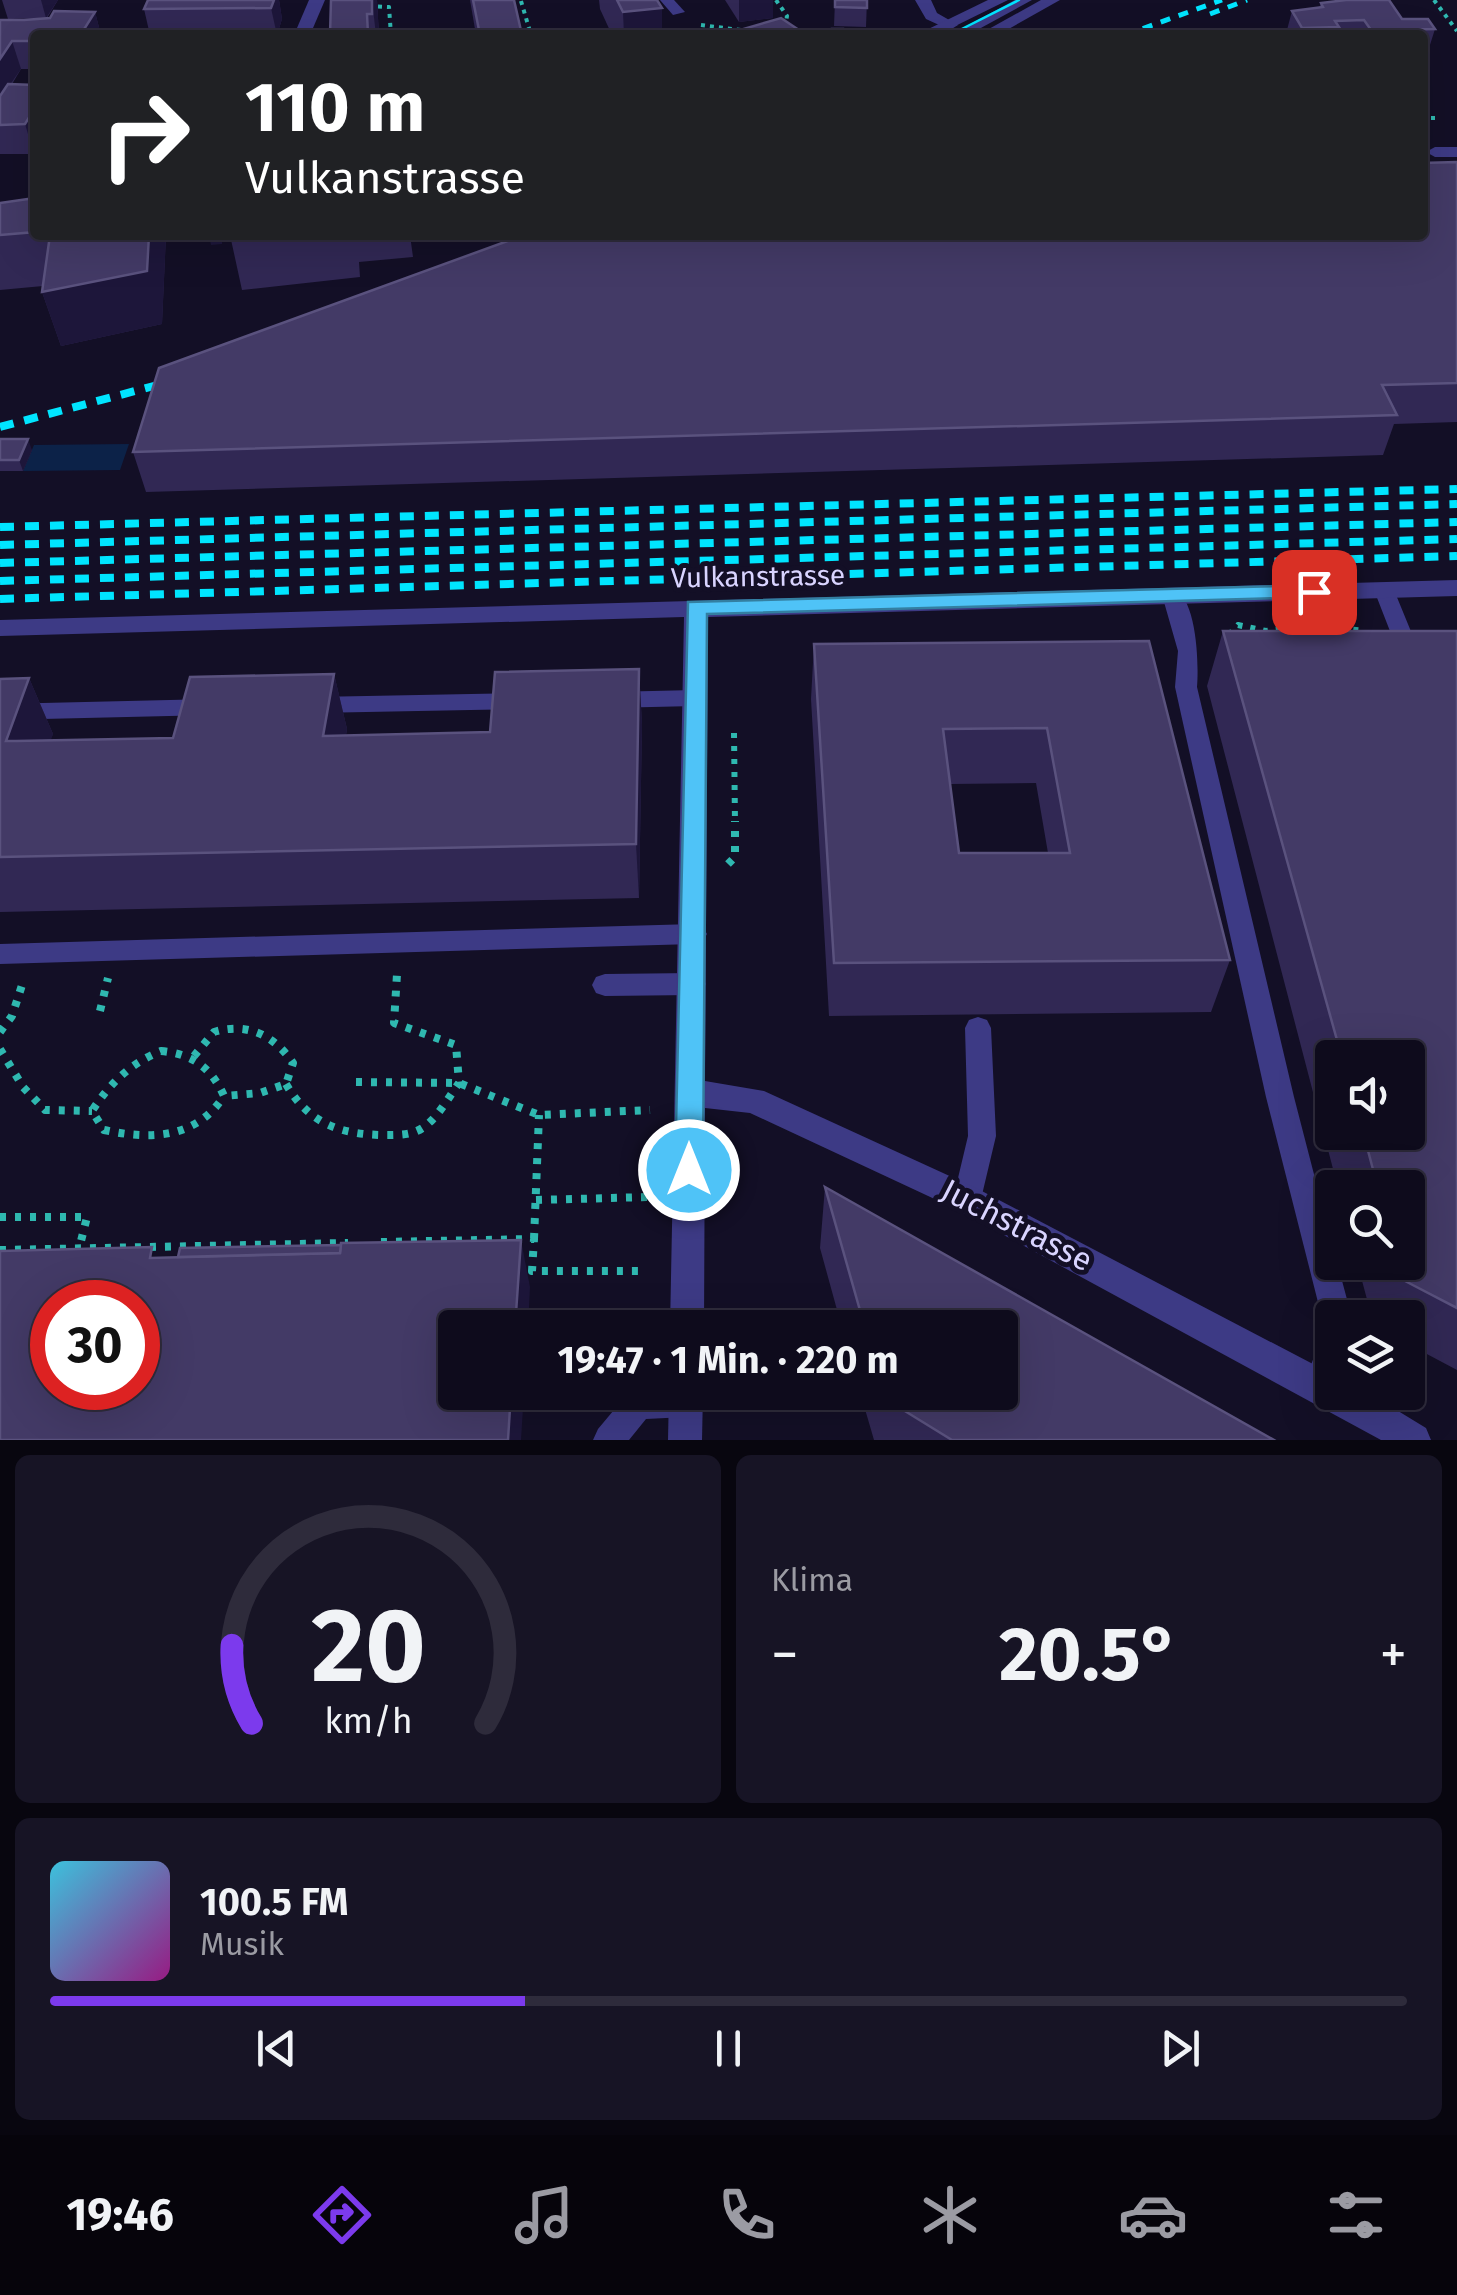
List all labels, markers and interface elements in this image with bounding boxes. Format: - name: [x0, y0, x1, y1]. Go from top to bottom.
- text: 110 m: [245, 66, 425, 150]
- icon: right: [80, 70, 210, 200]
- text: Vulkanstrasse: [245, 151, 525, 205]
- pin: [1272, 550, 1357, 635]
- street label: Vulkanstrasse: [671, 558, 845, 595]
- icon: arrive: [1287, 565, 1342, 620]
- map controls: [1315, 1040, 1425, 1410]
- button: sound: [1315, 1040, 1425, 1150]
- position arrow: [637, 1118, 741, 1222]
- button: search: [1315, 1170, 1425, 1280]
- street label: Juchstrasse: [935, 1171, 1099, 1279]
- speed limit sign: 30: [30, 1280, 160, 1410]
- button: layers: [1315, 1300, 1425, 1410]
- text: 19:47 · 1 Min. · 220 m: [557, 1337, 899, 1383]
- text: Klima: [771, 1561, 853, 1599]
- text: 20: [311, 1584, 425, 1709]
- text: 20.5°: [999, 1610, 1179, 1700]
- text: −: [771, 1622, 799, 1688]
- text: +: [1380, 1622, 1407, 1688]
- text: km/h: [324, 1700, 412, 1742]
- text: 100.5 FM: [200, 1879, 348, 1925]
- text: Musik: [200, 1925, 284, 1963]
- icon: previous: [249, 2021, 304, 2076]
- icon: pause: [701, 2021, 756, 2076]
- icon: next: [1153, 2021, 1208, 2076]
- icon: directions: [307, 2180, 377, 2250]
- icon: music: [509, 2180, 579, 2250]
- icon: phone: [712, 2180, 782, 2250]
- icon: climate: [915, 2180, 985, 2250]
- icon: car: [1118, 2180, 1188, 2250]
- icon: filters: [1321, 2180, 1391, 2250]
- text: 19:46: [66, 2188, 174, 2242]

